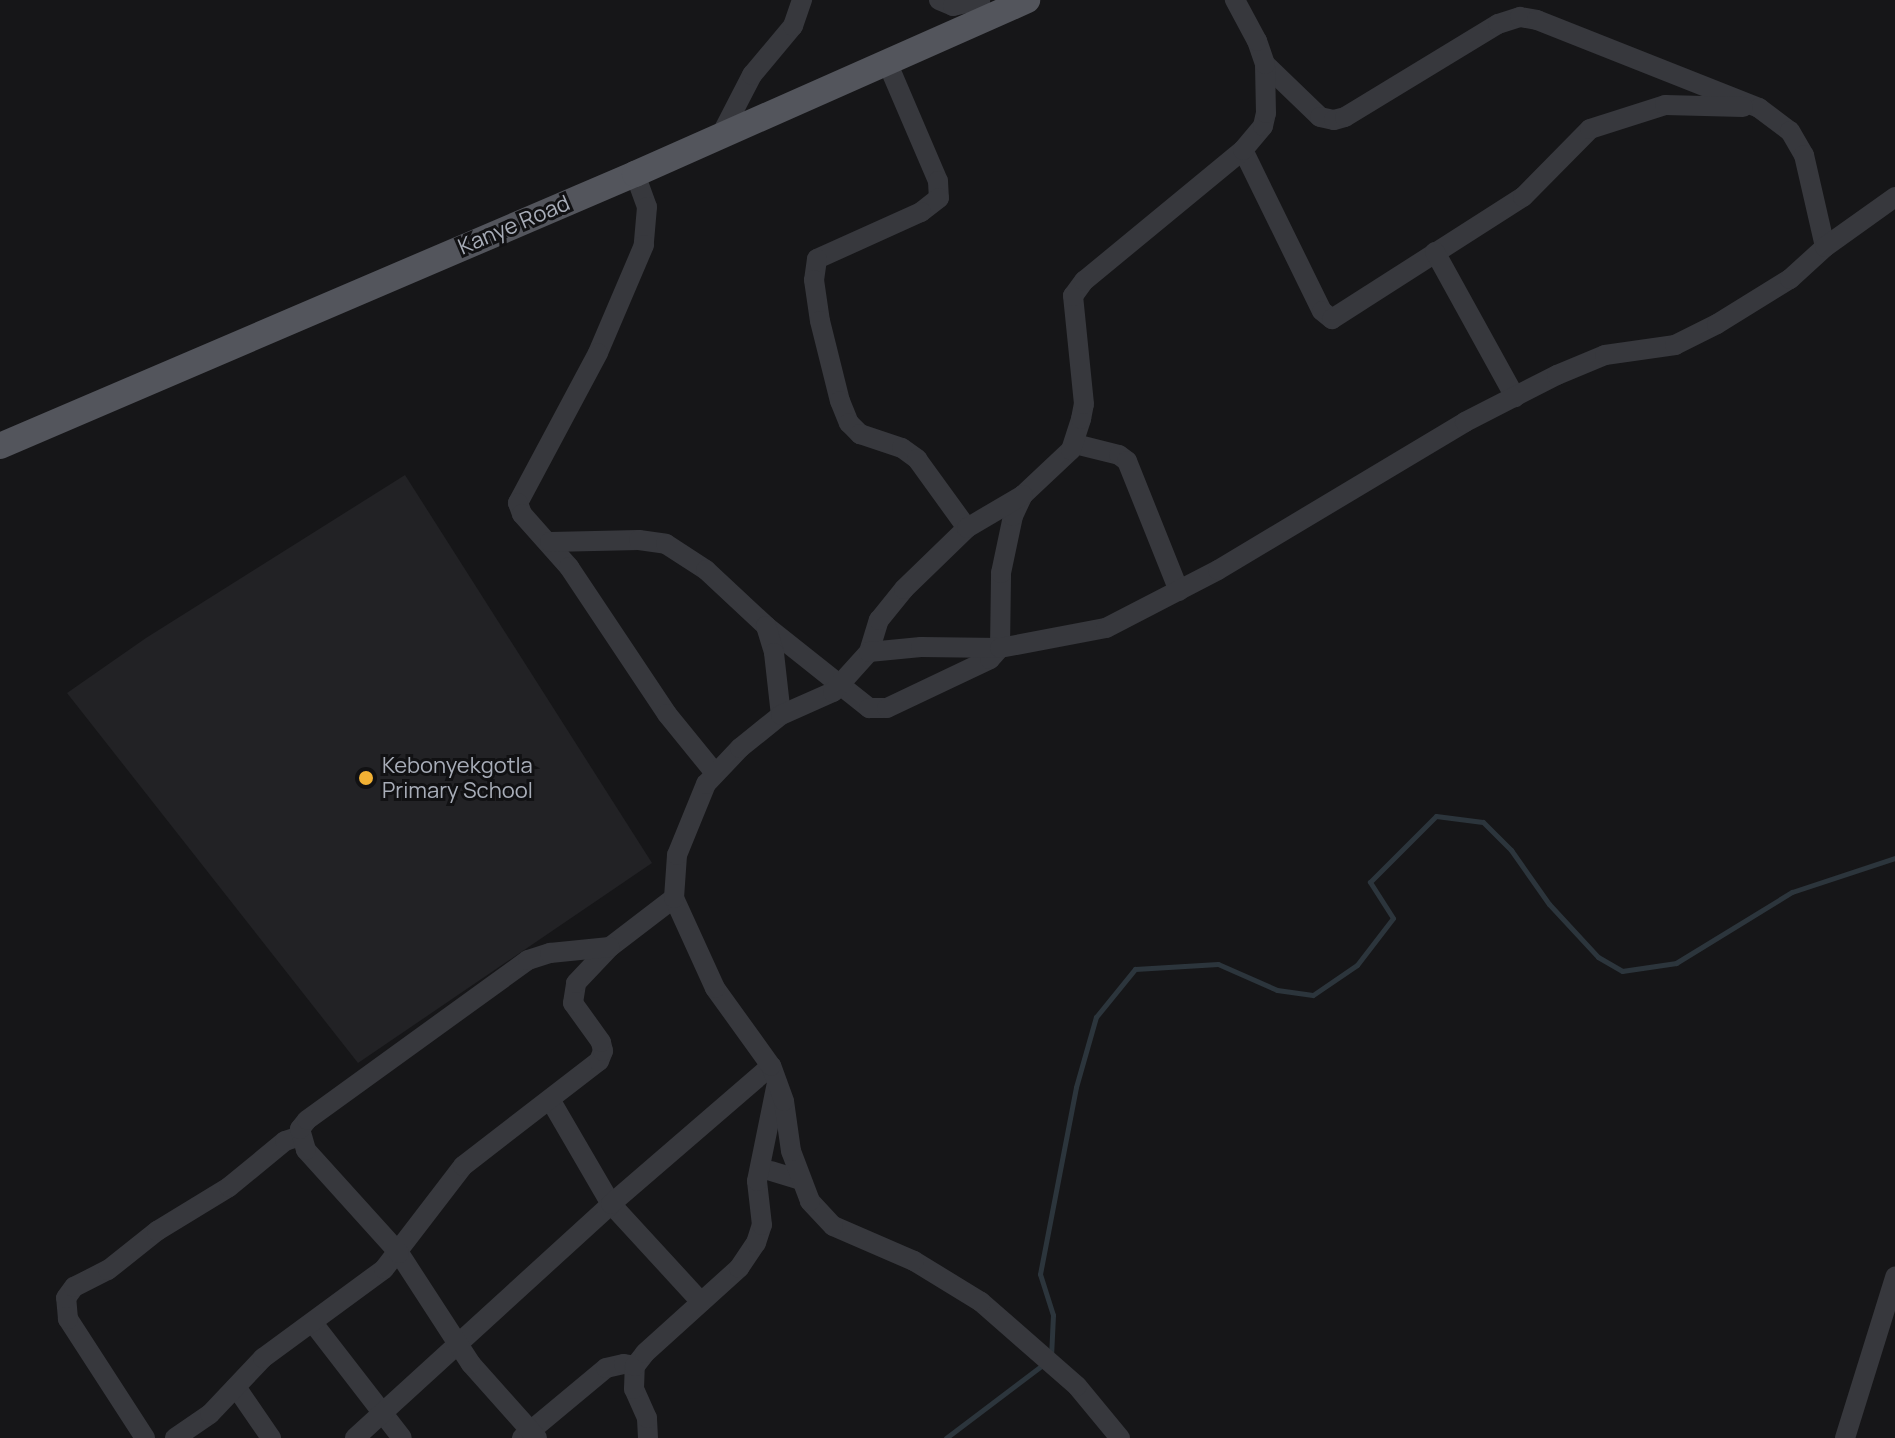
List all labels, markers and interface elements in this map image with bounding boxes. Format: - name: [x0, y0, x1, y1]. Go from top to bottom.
- street label: Kanye Road: [454, 190, 574, 260]
- place label: Kebonyekgotla Primary School: [382, 752, 533, 804]
- marker: Kebonyekgotla Primary School: [357, 769, 375, 787]

